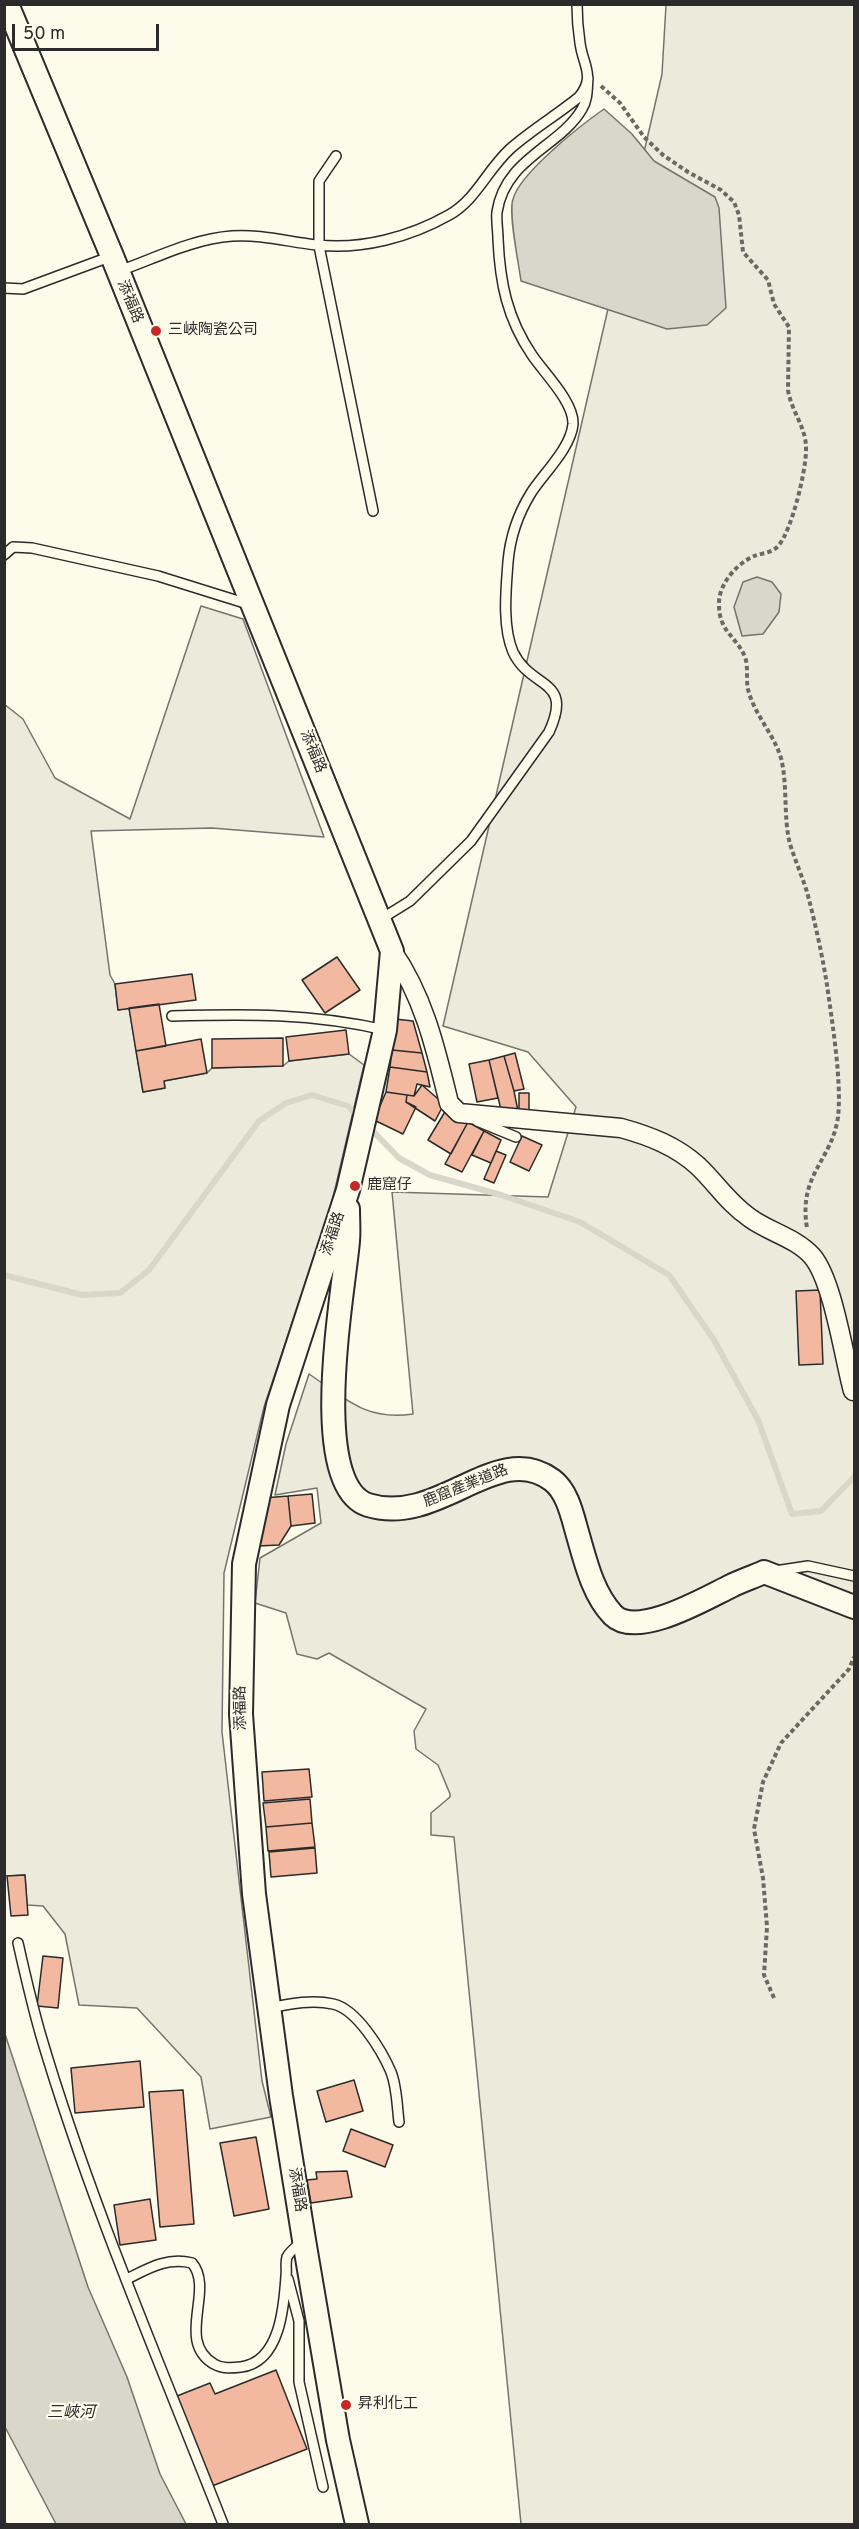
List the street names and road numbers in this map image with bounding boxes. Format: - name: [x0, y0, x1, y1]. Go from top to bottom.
- street label: 添福路: [112, 278, 146, 326]
- street label: 添福路: [295, 728, 329, 776]
- street label: 添福路: [318, 1210, 350, 1258]
- street label: 鹿窟產業道路: [421, 1462, 511, 1512]
- street label: 添福路: [233, 1685, 251, 1731]
- street label: 添福路: [284, 2166, 308, 2214]

